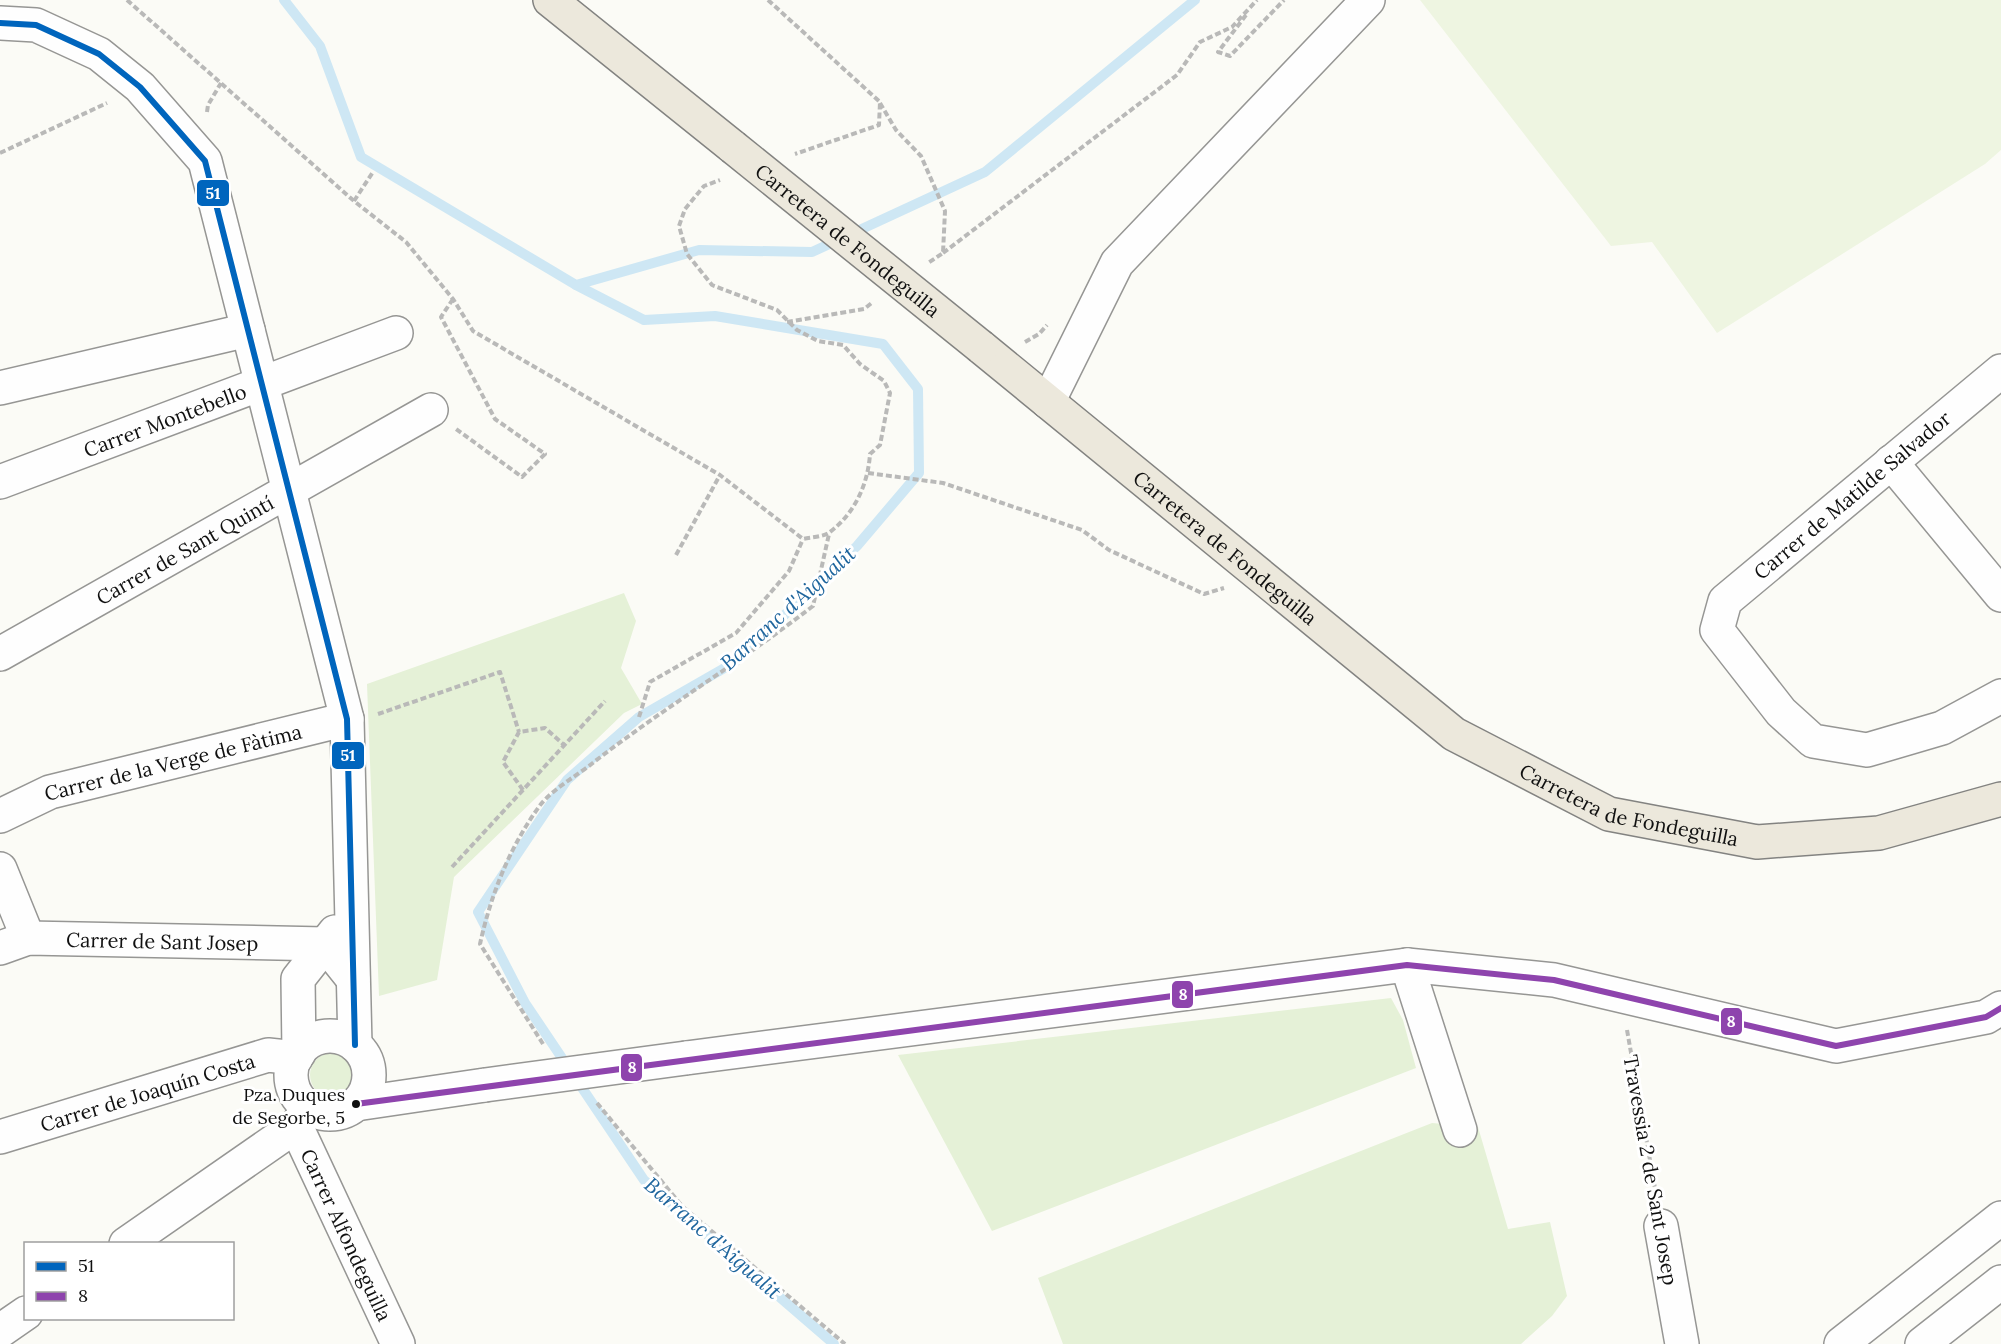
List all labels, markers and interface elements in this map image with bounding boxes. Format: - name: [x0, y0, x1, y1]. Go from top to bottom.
- street label: Carretera de Fondeguilla: [751, 158, 946, 322]
- line badge: 51: [196, 179, 230, 207]
- text: 51: [205, 183, 221, 203]
- street label: Carrer Montebello: [80, 378, 250, 462]
- street label: Carrer de Matilde Salvador: [1748, 405, 1956, 585]
- street label: Carretera de Fondeguilla: [1129, 465, 1323, 630]
- street label: Carrer de Sant Quintí: [91, 489, 278, 610]
- water label: Barranc d'Aigualit: [715, 540, 862, 676]
- street label: Carrer de la Verge de Fàtima: [42, 718, 304, 805]
- line badge: 51: [331, 741, 365, 770]
- text: 51: [340, 745, 356, 765]
- street label: Carretera de Fondeguilla: [1516, 758, 1741, 851]
- street label: Carrer de Sant Josep: [66, 926, 259, 955]
- line badge: 8: [1171, 980, 1194, 1009]
- text: 8: [1178, 984, 1188, 1004]
- line badge: 8: [1720, 1007, 1743, 1036]
- text: 8: [1726, 1011, 1736, 1031]
- street label: Carrer de Joaquín Costa: [37, 1047, 258, 1137]
- line badge: 8: [620, 1053, 643, 1082]
- street label: Travessia 2 de Sant Josep: [1618, 1053, 1684, 1287]
- text: 8: [627, 1057, 637, 1077]
- place label: Pza. Duques de Segorbe, 5: [232, 1083, 345, 1129]
- marker: Pza. Duques de Segorbe, 5: [350, 1098, 362, 1110]
- street label: Carrer Alfondeguilla: [296, 1144, 398, 1325]
- water label: Barranc d'Aigualit: [639, 1171, 787, 1305]
- legend: [24, 1242, 234, 1320]
- text: 51: [78, 1254, 94, 1277]
- text: 8: [78, 1284, 88, 1307]

